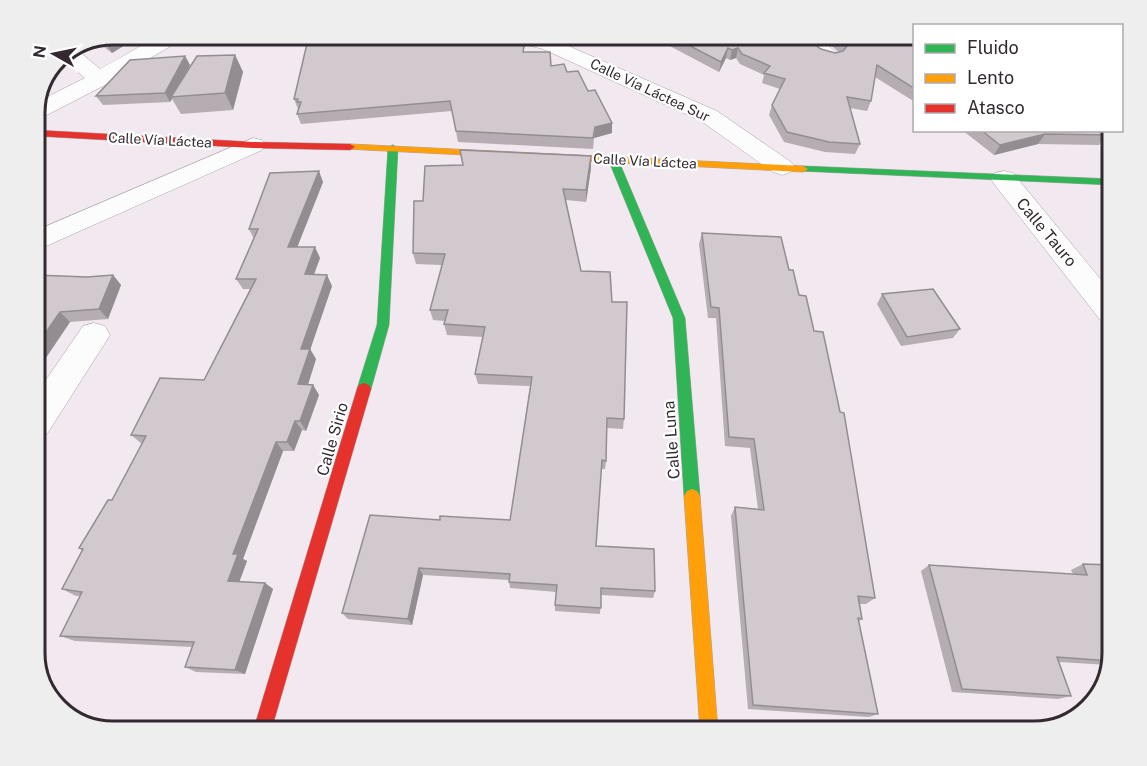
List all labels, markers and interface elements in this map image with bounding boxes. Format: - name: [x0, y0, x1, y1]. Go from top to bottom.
- north arrow: [24, 24, 84, 84]
- legend: [913, 24, 1123, 132]
- text: Fluido: [967, 37, 1019, 58]
- text: N: [29, 44, 50, 59]
- street label: Calle Vía Láctea Sur: [588, 55, 712, 125]
- text: Lento: [967, 67, 1014, 88]
- text: Atasco: [967, 97, 1025, 118]
- street label: Calle Vía Láctea: [108, 129, 212, 151]
- street label: Calle Vía Láctea: [593, 150, 697, 172]
- street label: Calle Tauro: [1012, 194, 1081, 270]
- street label: Calle Sirio: [313, 400, 352, 478]
- street label: Calle Luna: [659, 400, 684, 480]

